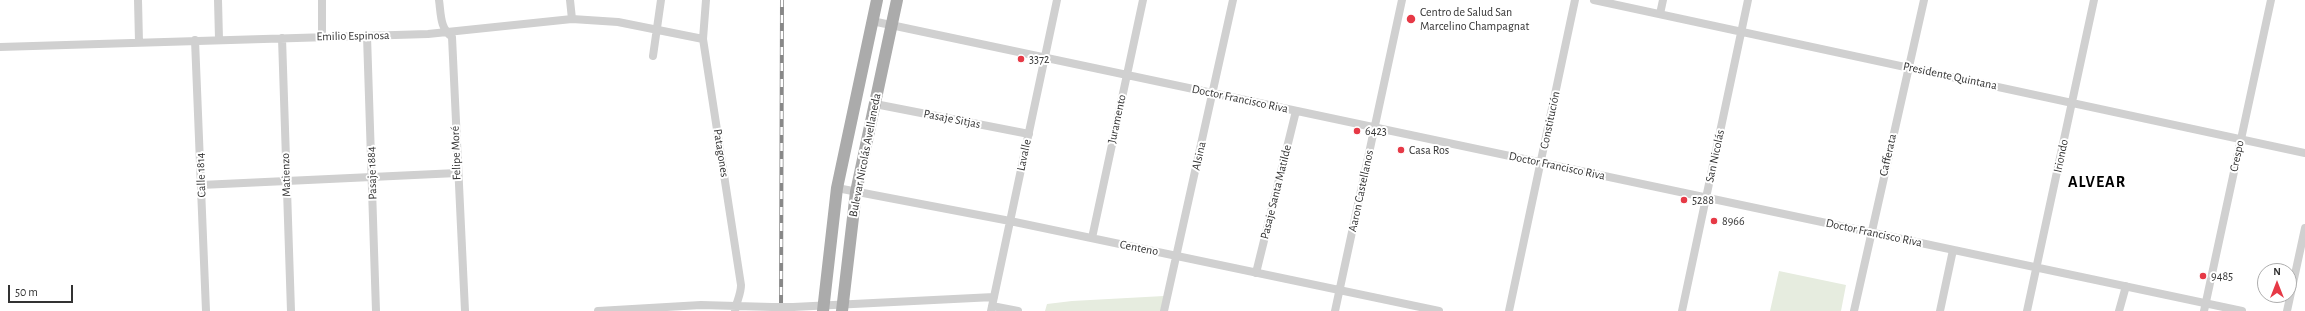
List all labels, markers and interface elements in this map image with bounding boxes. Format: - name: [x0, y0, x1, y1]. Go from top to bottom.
- place label: Centro de Salud San Marcelino Champagnat: [1420, 5, 1529, 33]
- marker: Centro de Salud San Marcelino Champagnat: [1405, 13, 1417, 25]
- street label: Emilio Espinosa: [316, 28, 390, 44]
- place label: 3372: [1029, 52, 1049, 66]
- marker: 3372: [1016, 54, 1026, 64]
- street label: Presidente Quintana: [1902, 59, 1998, 93]
- street label: Doctor Francisco Riva: [1191, 82, 1289, 116]
- street label: Constitución: [1537, 90, 1563, 150]
- street label: Bulevar Nicolás Avellaneda: [846, 92, 884, 218]
- street label: Juramento: [1105, 93, 1129, 145]
- street label: Pasaje Sitjas: [922, 106, 982, 132]
- place label: 6423: [1365, 124, 1387, 138]
- street label: Felipe Moré: [448, 126, 464, 180]
- marker: 6423: [1352, 126, 1362, 136]
- street label: Patagones: [710, 128, 732, 178]
- street label: San Nicolás: [1702, 128, 1728, 184]
- street label: Cafferata: [1876, 132, 1900, 178]
- street label: Lavalle: [1014, 138, 1034, 172]
- street label: Iriondo: [2050, 138, 2072, 174]
- street label: Crespo: [2227, 139, 2247, 173]
- street label: Alsina: [1189, 140, 1209, 172]
- street label: Pasaje Santa Matilde: [1257, 143, 1295, 241]
- place label: Casa Ros: [1409, 143, 1449, 157]
- marker: Casa Ros: [1396, 145, 1406, 155]
- street label: Pasaje 1884: [364, 146, 380, 200]
- street label: Aaron Castellanos: [1345, 149, 1377, 233]
- street label: Doctor Francisco Riva: [1508, 149, 1606, 183]
- street label: Calle 1814: [193, 152, 209, 198]
- street label: Matienzo: [278, 153, 294, 197]
- district label: ALVEAR: [2068, 172, 2126, 192]
- place label: 5288: [1692, 193, 1714, 207]
- marker: 5288: [1679, 195, 1689, 205]
- place label: 8966: [1722, 214, 1745, 228]
- marker: 8966: [1709, 216, 1719, 226]
- street label: Doctor Francisco Riva: [1825, 216, 1923, 250]
- street label: Centeno: [1118, 237, 1160, 259]
- north arrow: [2257, 263, 2297, 303]
- text: N: [2273, 266, 2281, 277]
- place label: 9485: [2211, 269, 2233, 283]
- marker: 9485: [2198, 271, 2208, 281]
- scale bar: [10, 277, 75, 303]
- text: 50 m: [15, 286, 38, 298]

